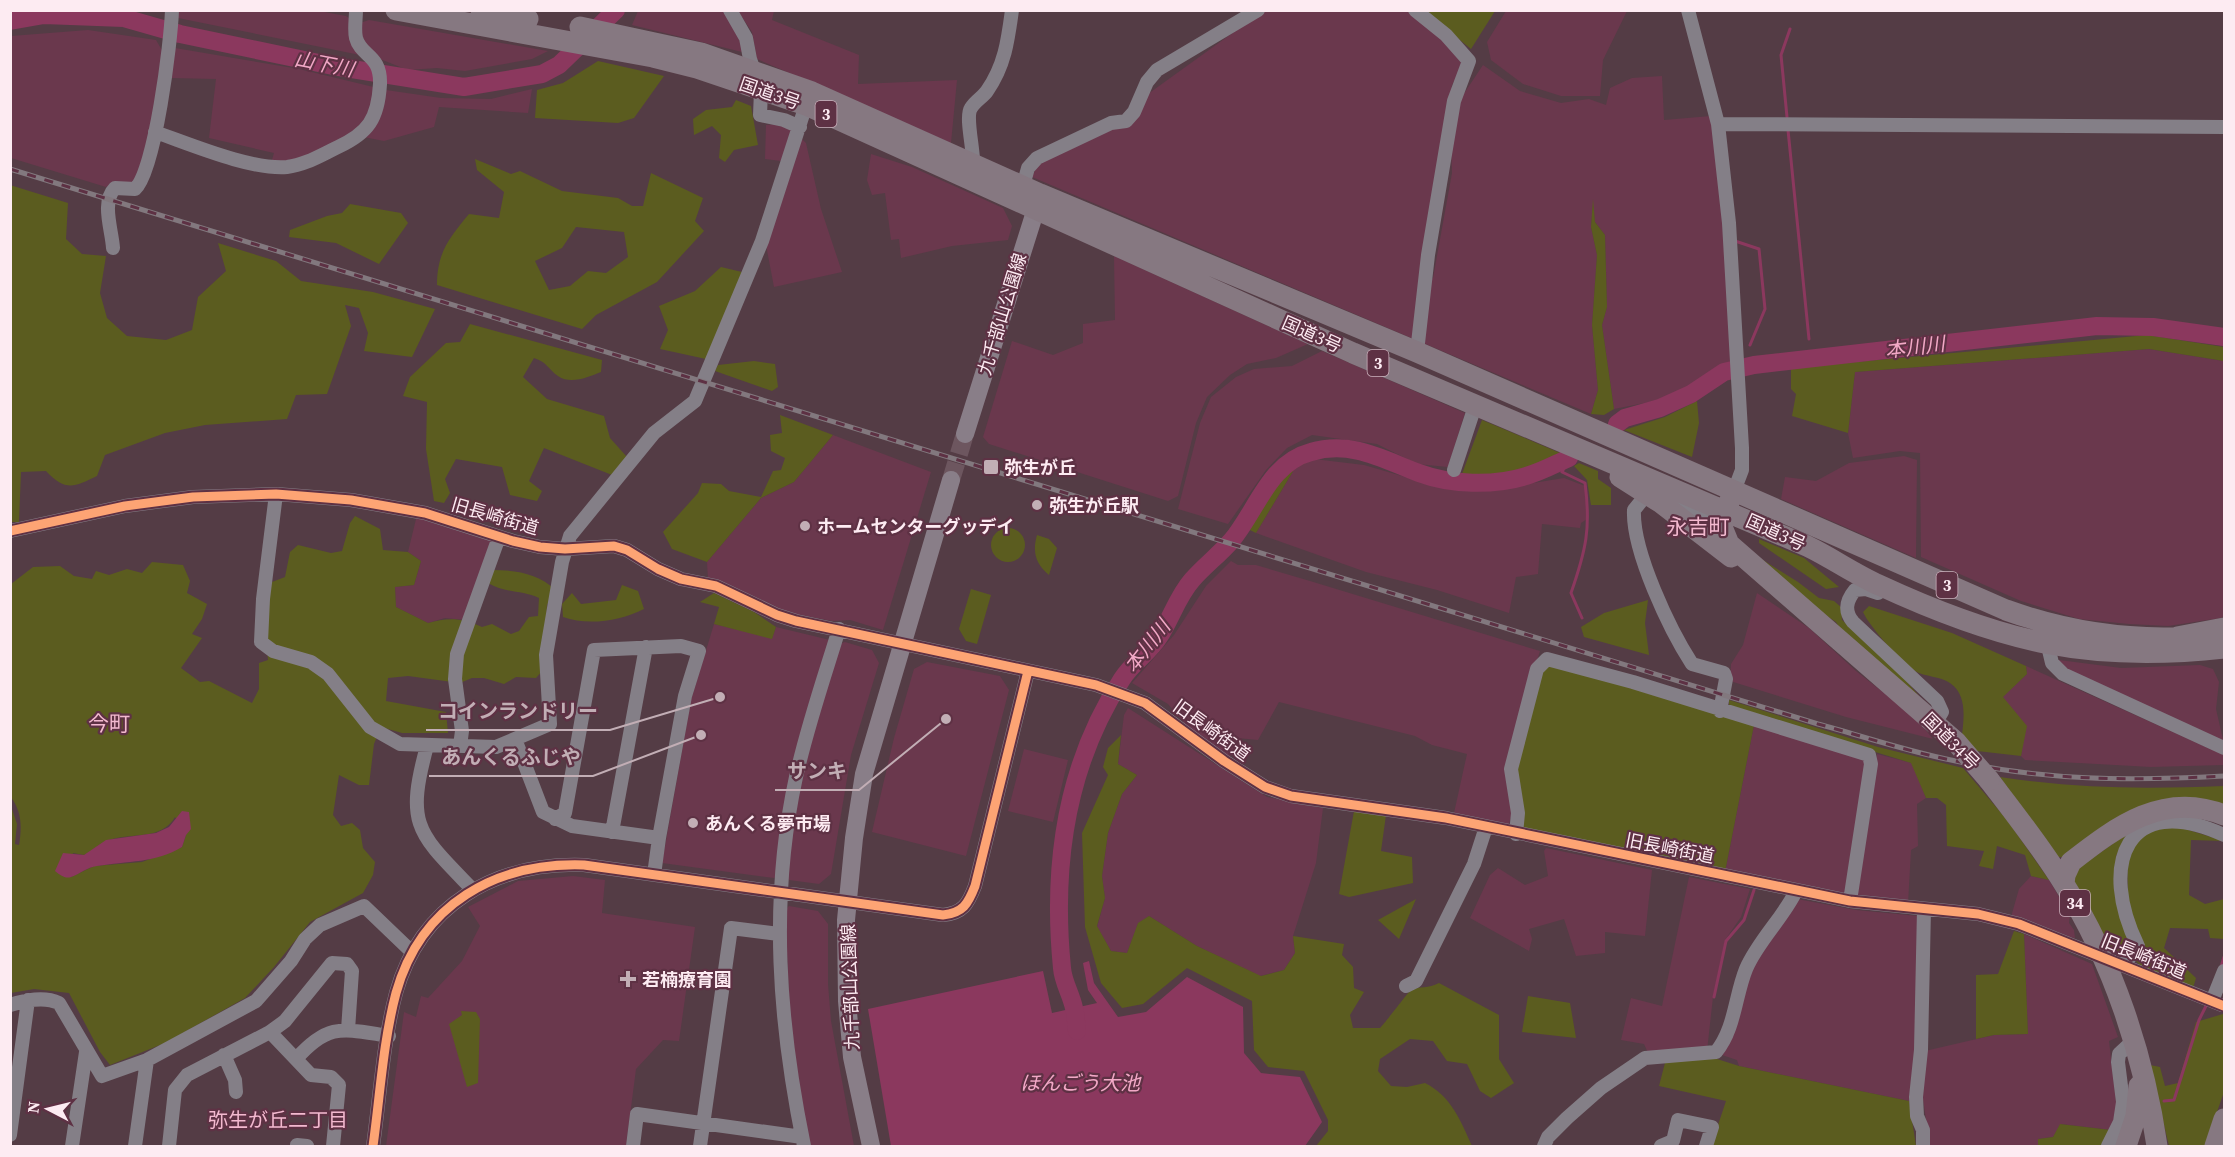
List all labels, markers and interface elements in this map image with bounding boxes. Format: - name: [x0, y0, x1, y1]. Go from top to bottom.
- water label: 山下川: [292, 45, 358, 84]
- street label: 国道3号: [736, 71, 804, 115]
- road number: 3: [816, 101, 836, 127]
- street label: 九千部山公園線: [972, 250, 1032, 378]
- street label: 国道3号: [1278, 310, 1346, 358]
- water label: 本川川: [1884, 329, 1948, 365]
- road number: 3: [1368, 350, 1388, 376]
- place label: 弥生が丘: [1004, 455, 1076, 480]
- marker: 弥生が丘: [982, 458, 1000, 476]
- street label: 旧長崎街道: [448, 492, 542, 540]
- place label: 弥生が丘駅: [1049, 493, 1139, 518]
- marker: 弥生が丘駅: [1030, 498, 1044, 512]
- street label: 国道3号: [1742, 508, 1810, 556]
- district label: 永吉町: [1667, 512, 1730, 541]
- place label: ホームセンターグッデイ: [817, 514, 1014, 539]
- marker: ホームセンターグッデイ: [798, 519, 812, 533]
- road number: 3: [1936, 572, 1958, 598]
- water label: 本川川: [1117, 612, 1178, 678]
- callout: コインランドリー: [426, 692, 610, 730]
- street label: 旧長崎街道: [1168, 693, 1256, 767]
- text: コインランドリー: [438, 697, 598, 725]
- street label: 国道34号: [1917, 707, 1985, 775]
- district label: 今町: [88, 709, 130, 738]
- callout: あんくるふじや: [429, 738, 593, 776]
- text: あんくるふじや: [441, 743, 581, 771]
- callout: サンキ: [775, 752, 859, 790]
- text: サンキ: [787, 757, 847, 785]
- place label: あんくる夢市場: [705, 811, 831, 836]
- marker: あんくる夢市場: [686, 816, 700, 830]
- street label: 旧長崎街道: [1623, 827, 1717, 869]
- road number: 34: [2060, 890, 2090, 916]
- street label: 九千部山公園線: [835, 924, 865, 1050]
- street label: 旧長崎街道: [2098, 928, 2190, 984]
- place label: 若楠療育園: [642, 967, 732, 992]
- marker: 若楠療育園: [619, 970, 637, 988]
- water label: ほんごう大池: [1020, 1069, 1142, 1097]
- north arrow: [18, 1079, 78, 1139]
- text: N: [21, 1100, 45, 1114]
- district label: 弥生が丘二丁目: [208, 1106, 348, 1134]

